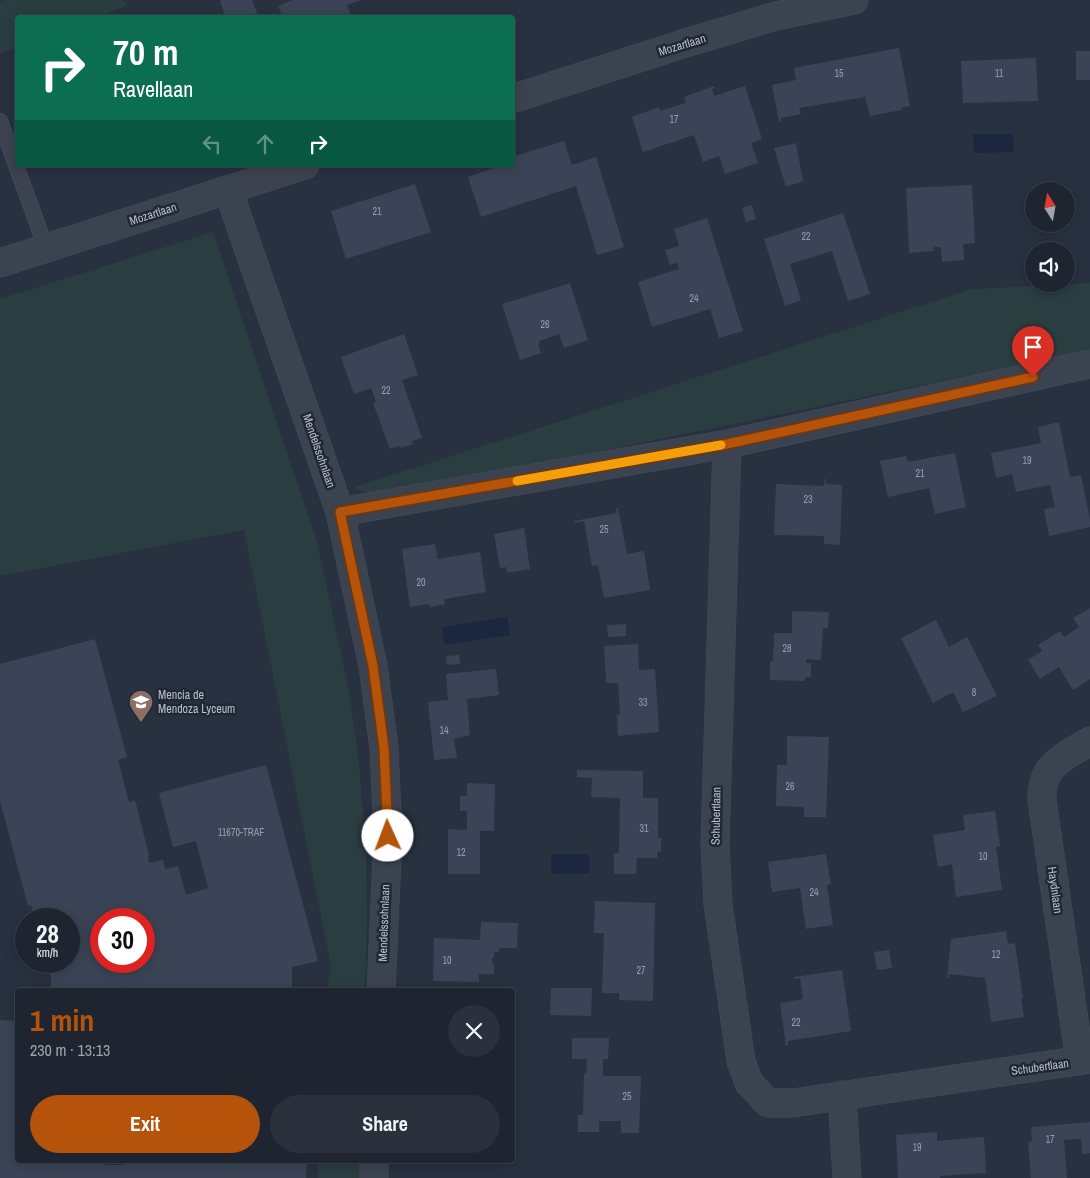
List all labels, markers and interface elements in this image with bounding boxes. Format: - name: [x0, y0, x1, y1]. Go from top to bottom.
- text: 70 m: [113, 29, 178, 76]
- street label: Mozartlaan: [656, 30, 708, 60]
- icon: right: [30, 35, 95, 100]
- house number: 15: [834, 67, 844, 80]
- house number: 11: [995, 67, 1004, 80]
- text: Ravellaan: [113, 74, 193, 104]
- house number: 17: [669, 113, 679, 126]
- icon: left: [198, 130, 226, 158]
- icon: ahead: [251, 130, 279, 158]
- icon: right: [304, 130, 332, 158]
- north arrow: [1025, 182, 1075, 232]
- map controls: [1025, 182, 1075, 292]
- street label: Mozartlaan: [127, 199, 179, 229]
- house number: 21: [372, 205, 382, 218]
- house number: 22: [801, 230, 811, 243]
- button: sound: [1025, 242, 1075, 292]
- house number: 24: [689, 292, 699, 305]
- house number: 26: [540, 318, 550, 331]
- pin: [1012, 326, 1054, 377]
- icon: arrive: [1019, 333, 1047, 361]
- house number: 22: [381, 384, 391, 397]
- street label: Mendelssohnlaan: [299, 412, 339, 490]
- house number: 19: [1022, 454, 1032, 467]
- house number: 21: [915, 467, 925, 480]
- house number: 23: [803, 493, 813, 506]
- house number: 25: [599, 523, 609, 536]
- house number: 20: [416, 576, 426, 589]
- house number: 28: [782, 642, 792, 655]
- house number: 8: [972, 686, 977, 699]
- place label: Mencia de Mendoza Lyceum: [158, 687, 235, 717]
- school or university icon: Mencia de Mendoza Lyceum: [128, 689, 154, 723]
- house number: 33: [638, 696, 648, 709]
- house number: 14: [439, 724, 449, 737]
- house number: 26: [785, 780, 795, 793]
- street label: Schubertlaan: [707, 787, 725, 845]
- position arrow: [361, 809, 413, 861]
- house number: 31: [639, 822, 649, 835]
- house number: 11670-TRAF: [218, 826, 264, 839]
- house number: 12: [456, 846, 466, 859]
- house number: 10: [978, 850, 988, 863]
- street label: Haydnlaan: [1044, 866, 1066, 914]
- street label: Mendelssohnlaan: [375, 884, 393, 962]
- house number: 24: [809, 886, 819, 899]
- speed limit sign: 30: [90, 908, 155, 973]
- text: 28: [36, 917, 59, 951]
- text: km/h: [37, 945, 58, 961]
- house number: 12: [991, 948, 1001, 961]
- house number: 10: [442, 954, 452, 967]
- house number: 27: [636, 964, 646, 977]
- text: 1 min: [30, 1000, 94, 1040]
- button: close: [448, 1005, 500, 1057]
- house number: 22: [791, 1016, 801, 1029]
- text: 230 m · 13:13: [30, 1039, 110, 1061]
- street label: Schubertlaan: [1010, 1055, 1070, 1079]
- house number: 25: [622, 1090, 632, 1103]
- button: Exit: [30, 1095, 260, 1153]
- button: Share: [270, 1095, 500, 1153]
- house number: 17: [1045, 1133, 1055, 1146]
- house number: 19: [912, 1141, 922, 1154]

